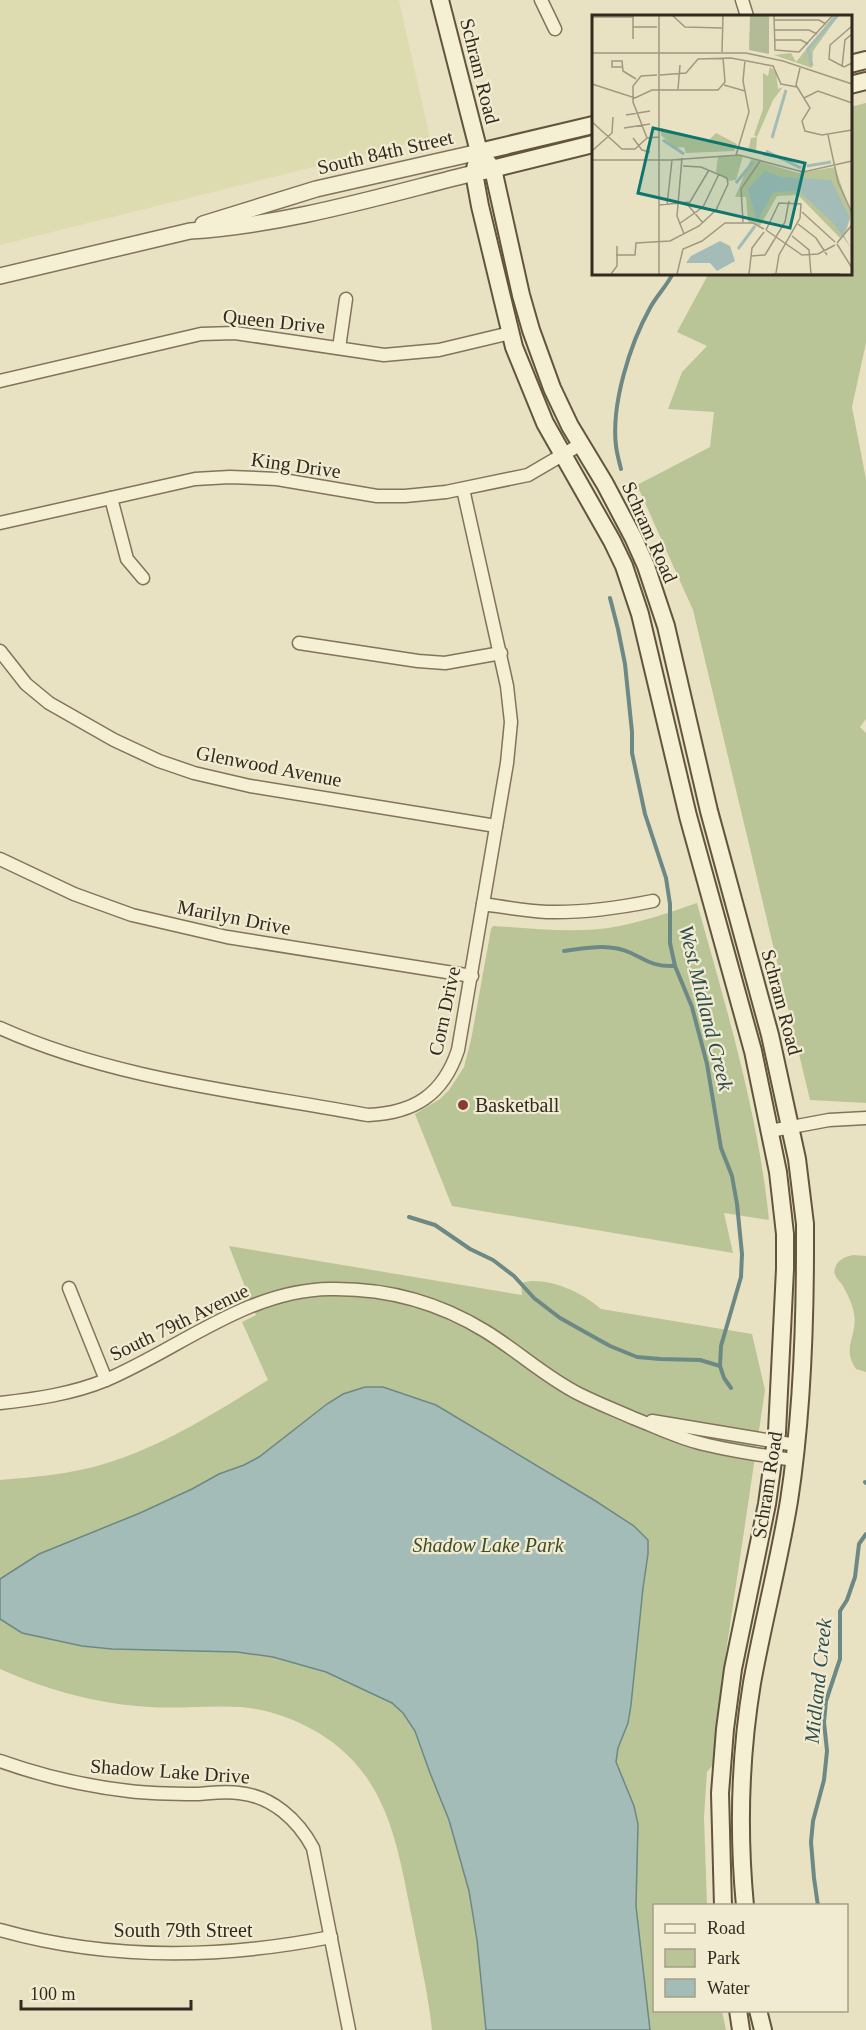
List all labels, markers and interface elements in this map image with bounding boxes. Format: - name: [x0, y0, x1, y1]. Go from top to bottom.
- inset map: [592, 15, 851, 274]
- street label: Schram Road: [456, 16, 504, 126]
- street label: South 84th Street: [315, 126, 456, 178]
- street label: Queen Drive: [222, 305, 326, 337]
- street label: King Drive: [249, 448, 342, 483]
- street label: Schram Road: [618, 478, 682, 586]
- street label: Glenwood Avenue: [194, 741, 344, 791]
- street label: Marilyn Drive: [175, 895, 293, 940]
- water label: West Midland Creek: [674, 923, 738, 1094]
- street label: Schram Road: [757, 947, 807, 1057]
- street label: Corn Drive: [424, 964, 464, 1058]
- place label: Basketball: [475, 1094, 560, 1116]
- marker: Basketball: [456, 1098, 470, 1112]
- street label: South 79th Avenue: [106, 1279, 252, 1365]
- street label: Schram Road: [748, 1430, 786, 1540]
- park label: Shadow Lake Park: [412, 1534, 565, 1556]
- water label: Midland Creek: [799, 1617, 837, 1746]
- street label: Shadow Lake Drive: [89, 1754, 251, 1788]
- legend: [653, 1904, 848, 2012]
- text: Road: [707, 1918, 745, 1938]
- street label: South 79th Street: [114, 1919, 253, 1941]
- text: Park: [707, 1948, 740, 1968]
- scale bar: [21, 1973, 190, 2011]
- text: Water: [707, 1978, 750, 1998]
- text: 100 m: [30, 1984, 76, 2004]

